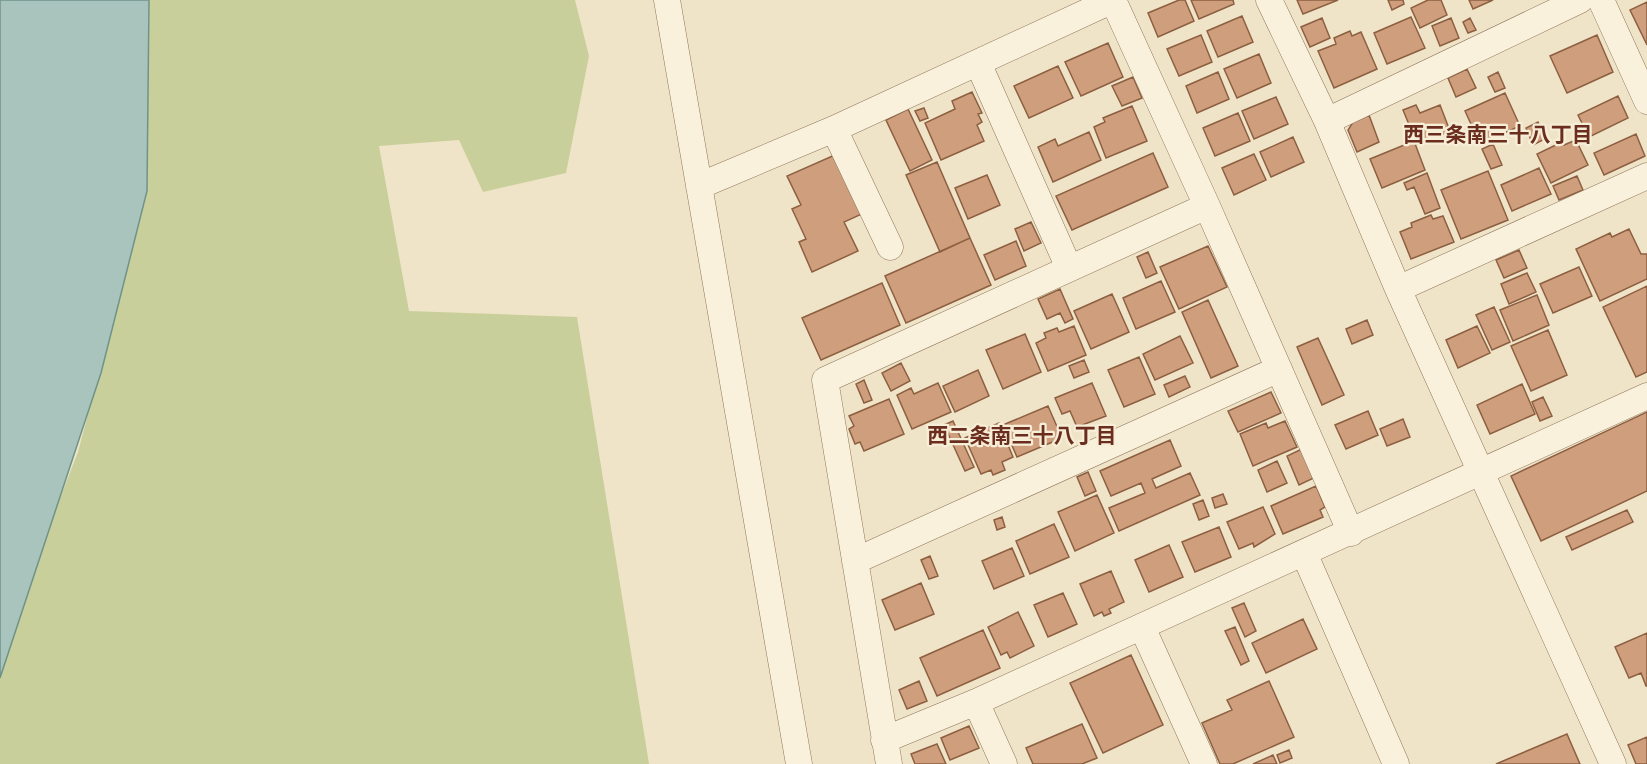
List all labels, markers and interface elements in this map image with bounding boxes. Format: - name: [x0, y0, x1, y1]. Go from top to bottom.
- district label: 西三条南三十八丁目: [1404, 118, 1593, 148]
- district label: 西二条南三十八丁目: [928, 419, 1117, 449]

